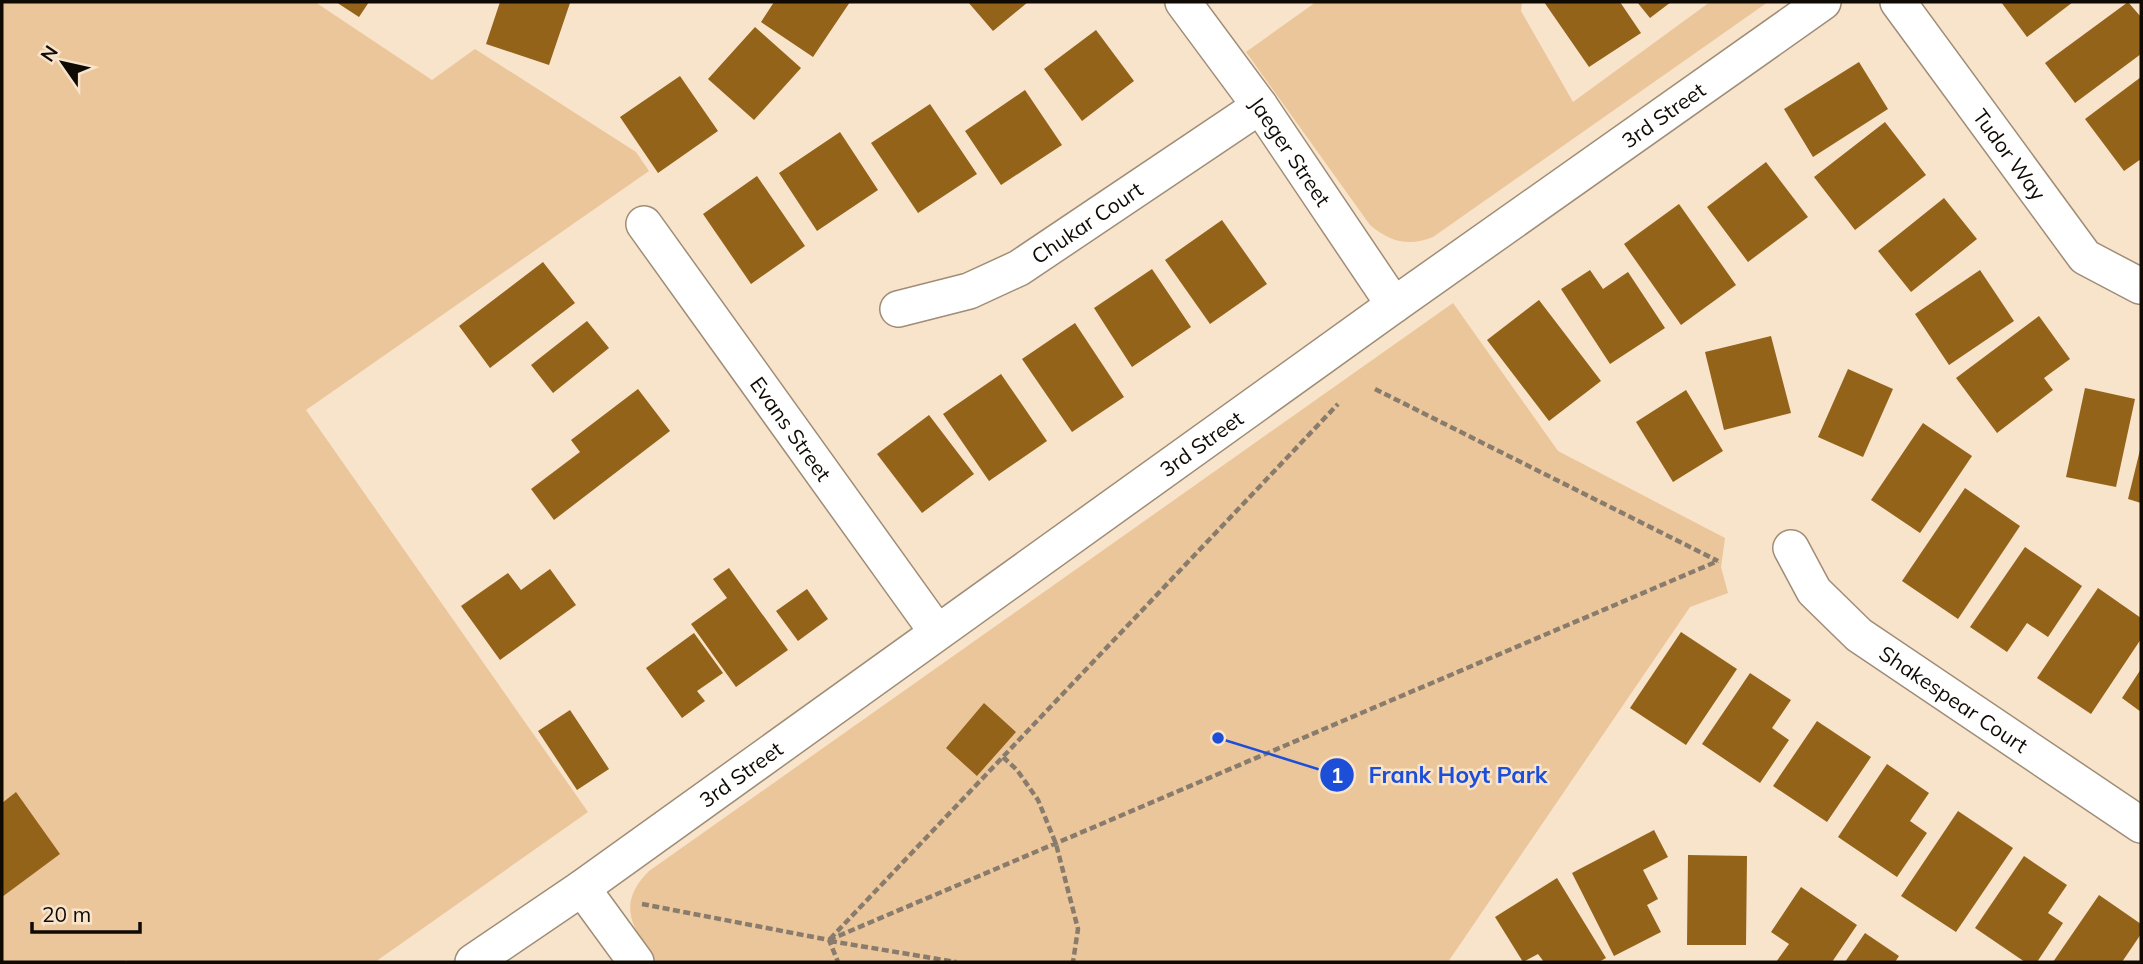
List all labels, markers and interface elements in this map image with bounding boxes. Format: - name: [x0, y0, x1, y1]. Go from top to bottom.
- north arrow: [28, 28, 98, 98]
- text: N: [35, 41, 63, 66]
- street label: 3rd Street: [1616, 76, 1710, 153]
- street label: Jaeger Street: [1244, 91, 1337, 211]
- street label: Tudor Way: [1968, 104, 2052, 205]
- street label: Chukar Court: [1026, 176, 1147, 269]
- street label: Evans Street: [745, 372, 837, 486]
- street label: 3rd Street: [1154, 405, 1248, 482]
- street label: Shakespear Court: [1875, 640, 2033, 758]
- street label: 3rd Street: [694, 735, 787, 813]
- callout: Frank Hoyt Park: [1319, 753, 1561, 797]
- text: Frank Hoyt Park: [1369, 760, 1549, 789]
- text: 1: [1331, 762, 1343, 788]
- scale bar: [32, 890, 140, 934]
- text: 20 m: [42, 901, 91, 927]

